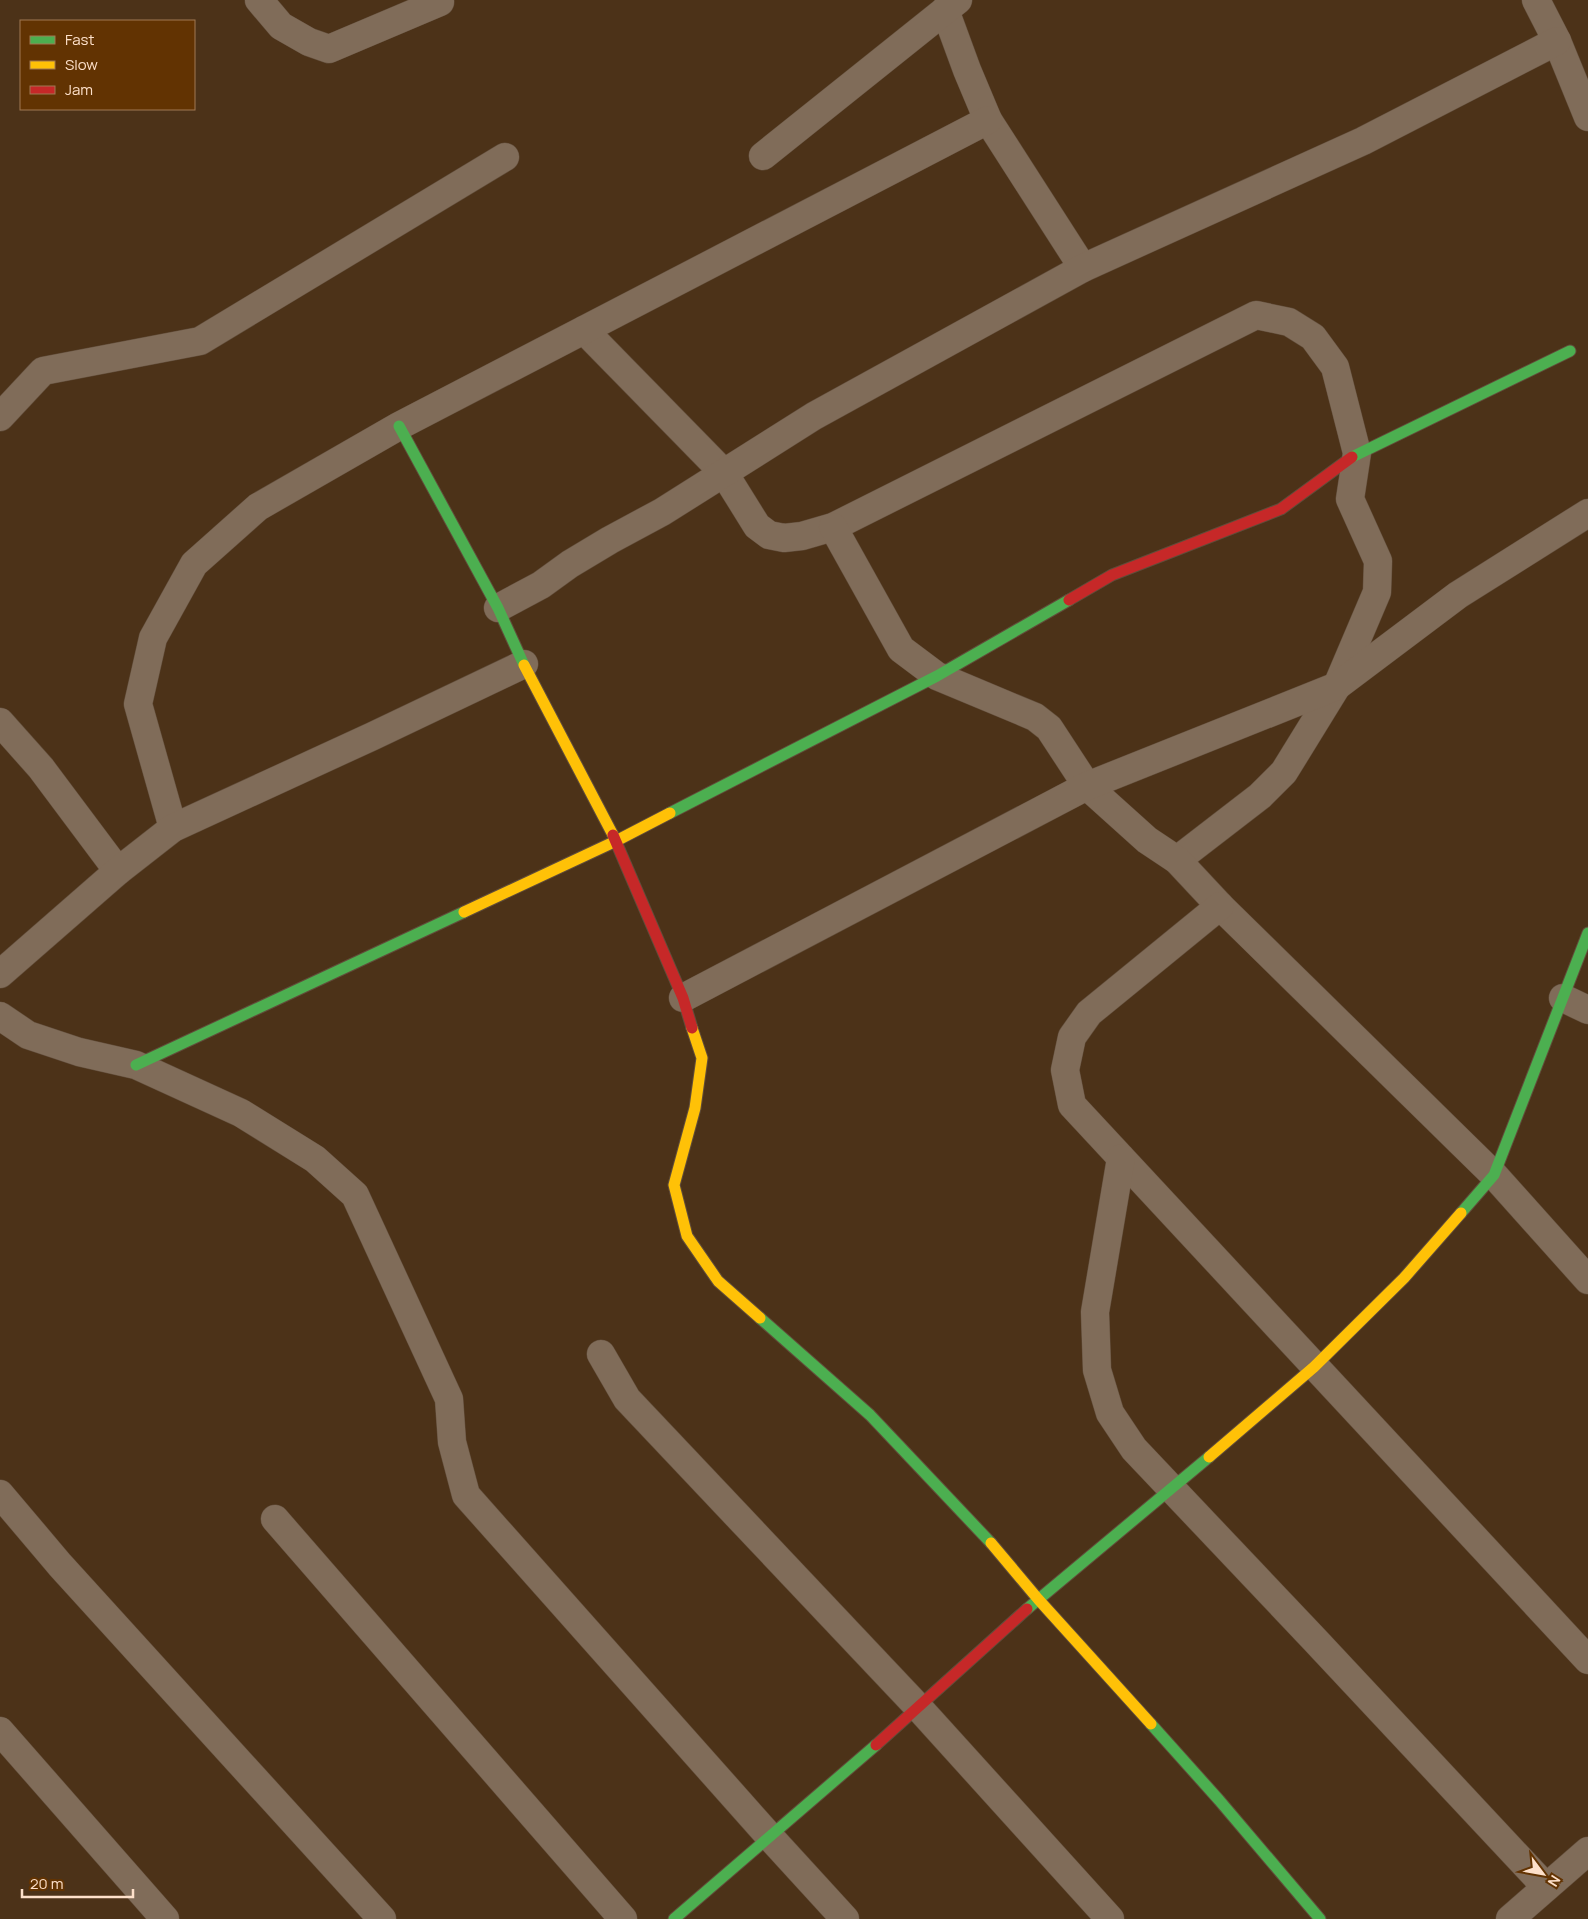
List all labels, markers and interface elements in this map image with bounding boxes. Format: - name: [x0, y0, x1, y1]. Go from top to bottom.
- legend: [20, 20, 195, 110]
- text: Fast: [65, 29, 94, 50]
- text: Slow: [65, 54, 98, 75]
- text: Jam: [65, 79, 93, 100]
- north arrow: [1518, 1849, 1568, 1899]
- scale bar: [22, 1866, 134, 1898]
- text: N: [1544, 1872, 1565, 1890]
- text: 20 m: [30, 1873, 63, 1894]

